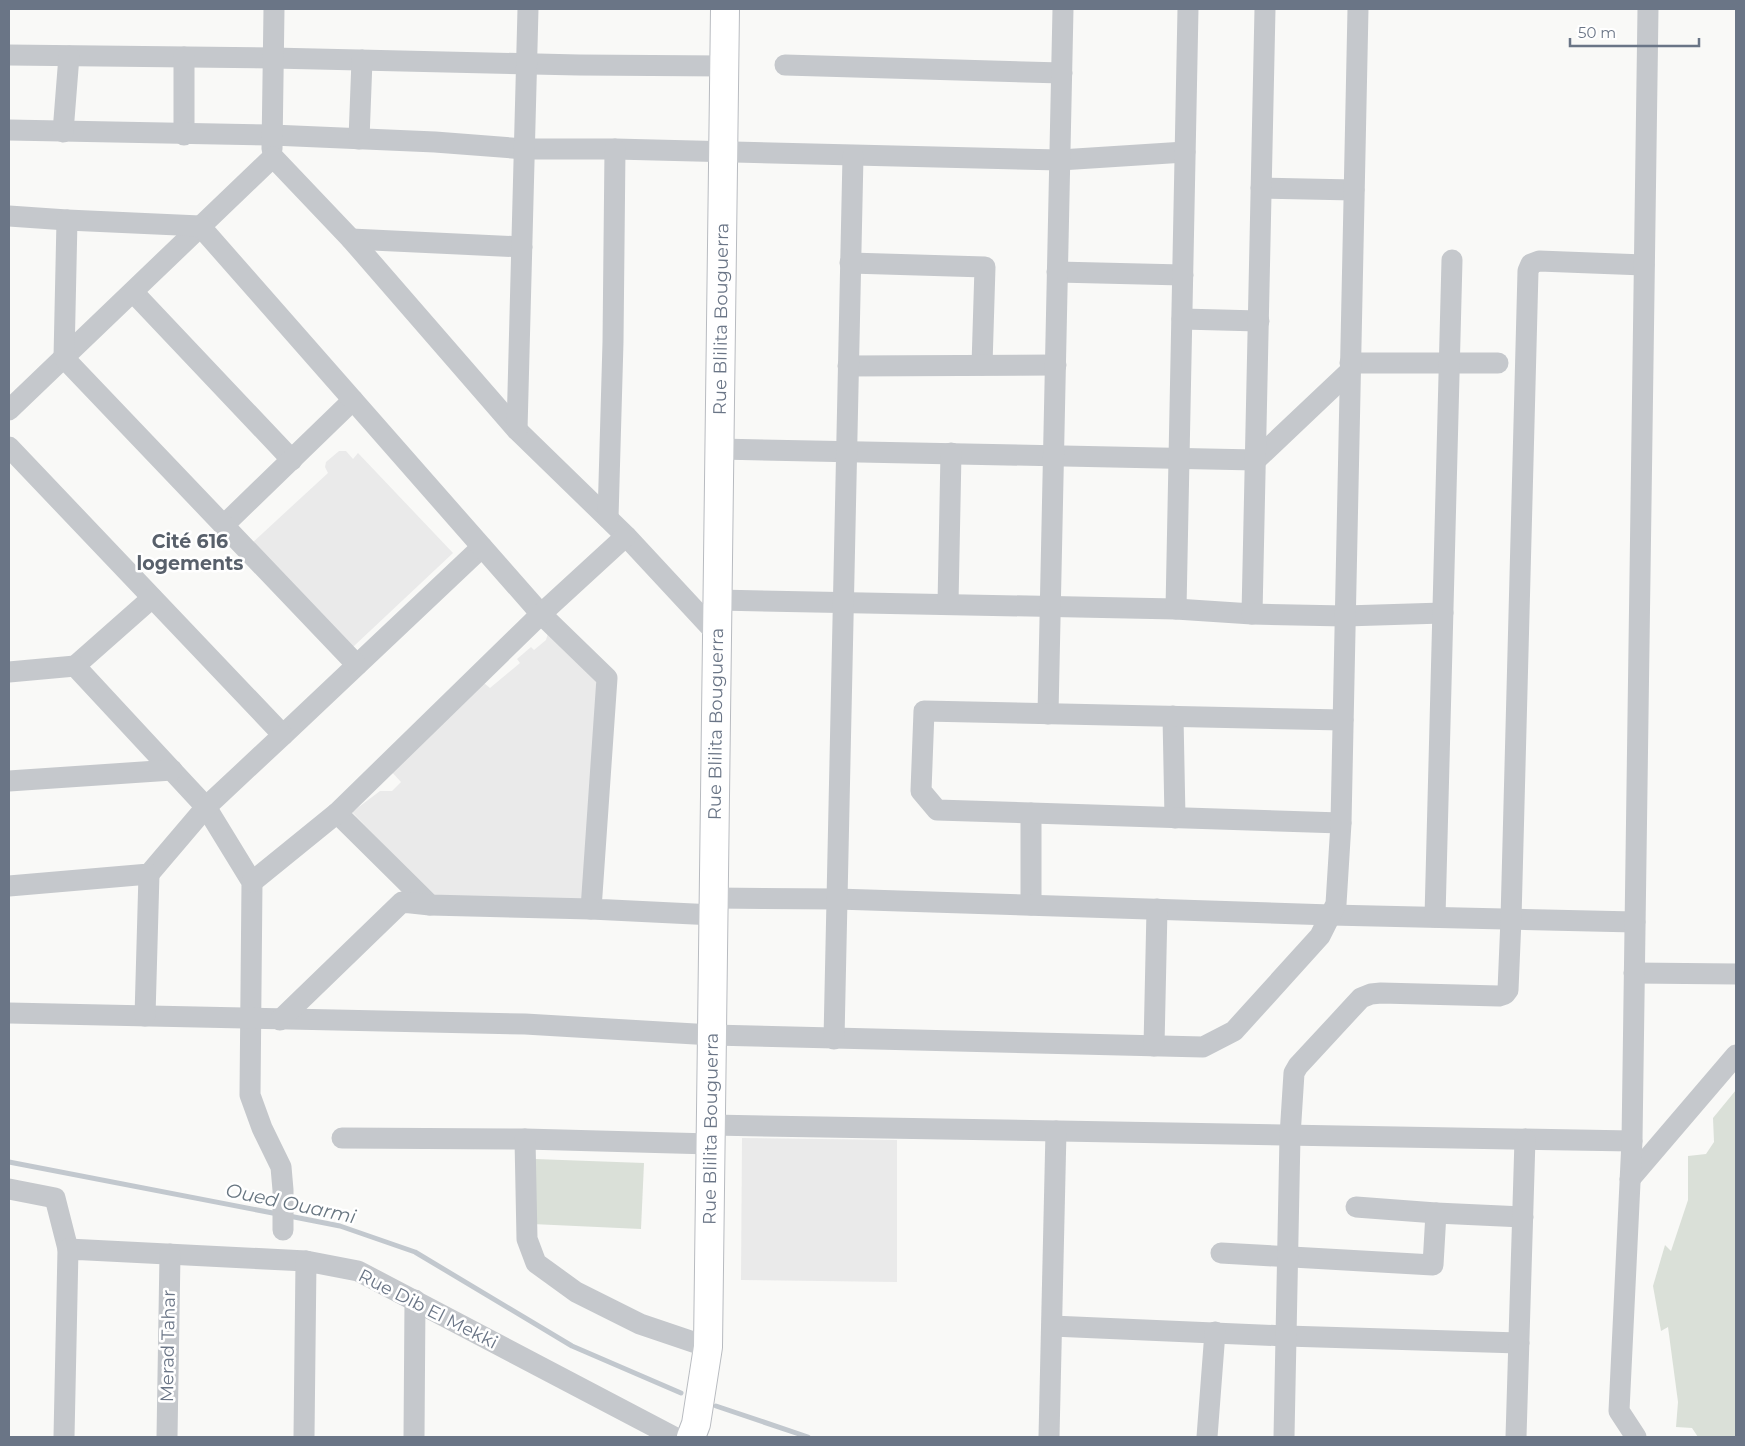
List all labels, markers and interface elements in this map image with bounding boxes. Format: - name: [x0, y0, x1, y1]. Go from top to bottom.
- scale bar: [1570, 15, 1699, 47]
- text: 50 m: [1578, 23, 1616, 42]
- street label: Rue Blilita Bouguerra: [709, 223, 733, 415]
- district label: Cité 616 logements: [137, 530, 243, 575]
- street label: Rue Blilita Bouguerra: [704, 628, 728, 820]
- street label: Rue Blilita Bouguerra: [699, 1033, 723, 1225]
- water label: Oued Ouarmi: [224, 1178, 359, 1229]
- street label: Rue Dib El Mekki: [355, 1264, 501, 1354]
- street label: Merad Tahar: [156, 1290, 180, 1402]

